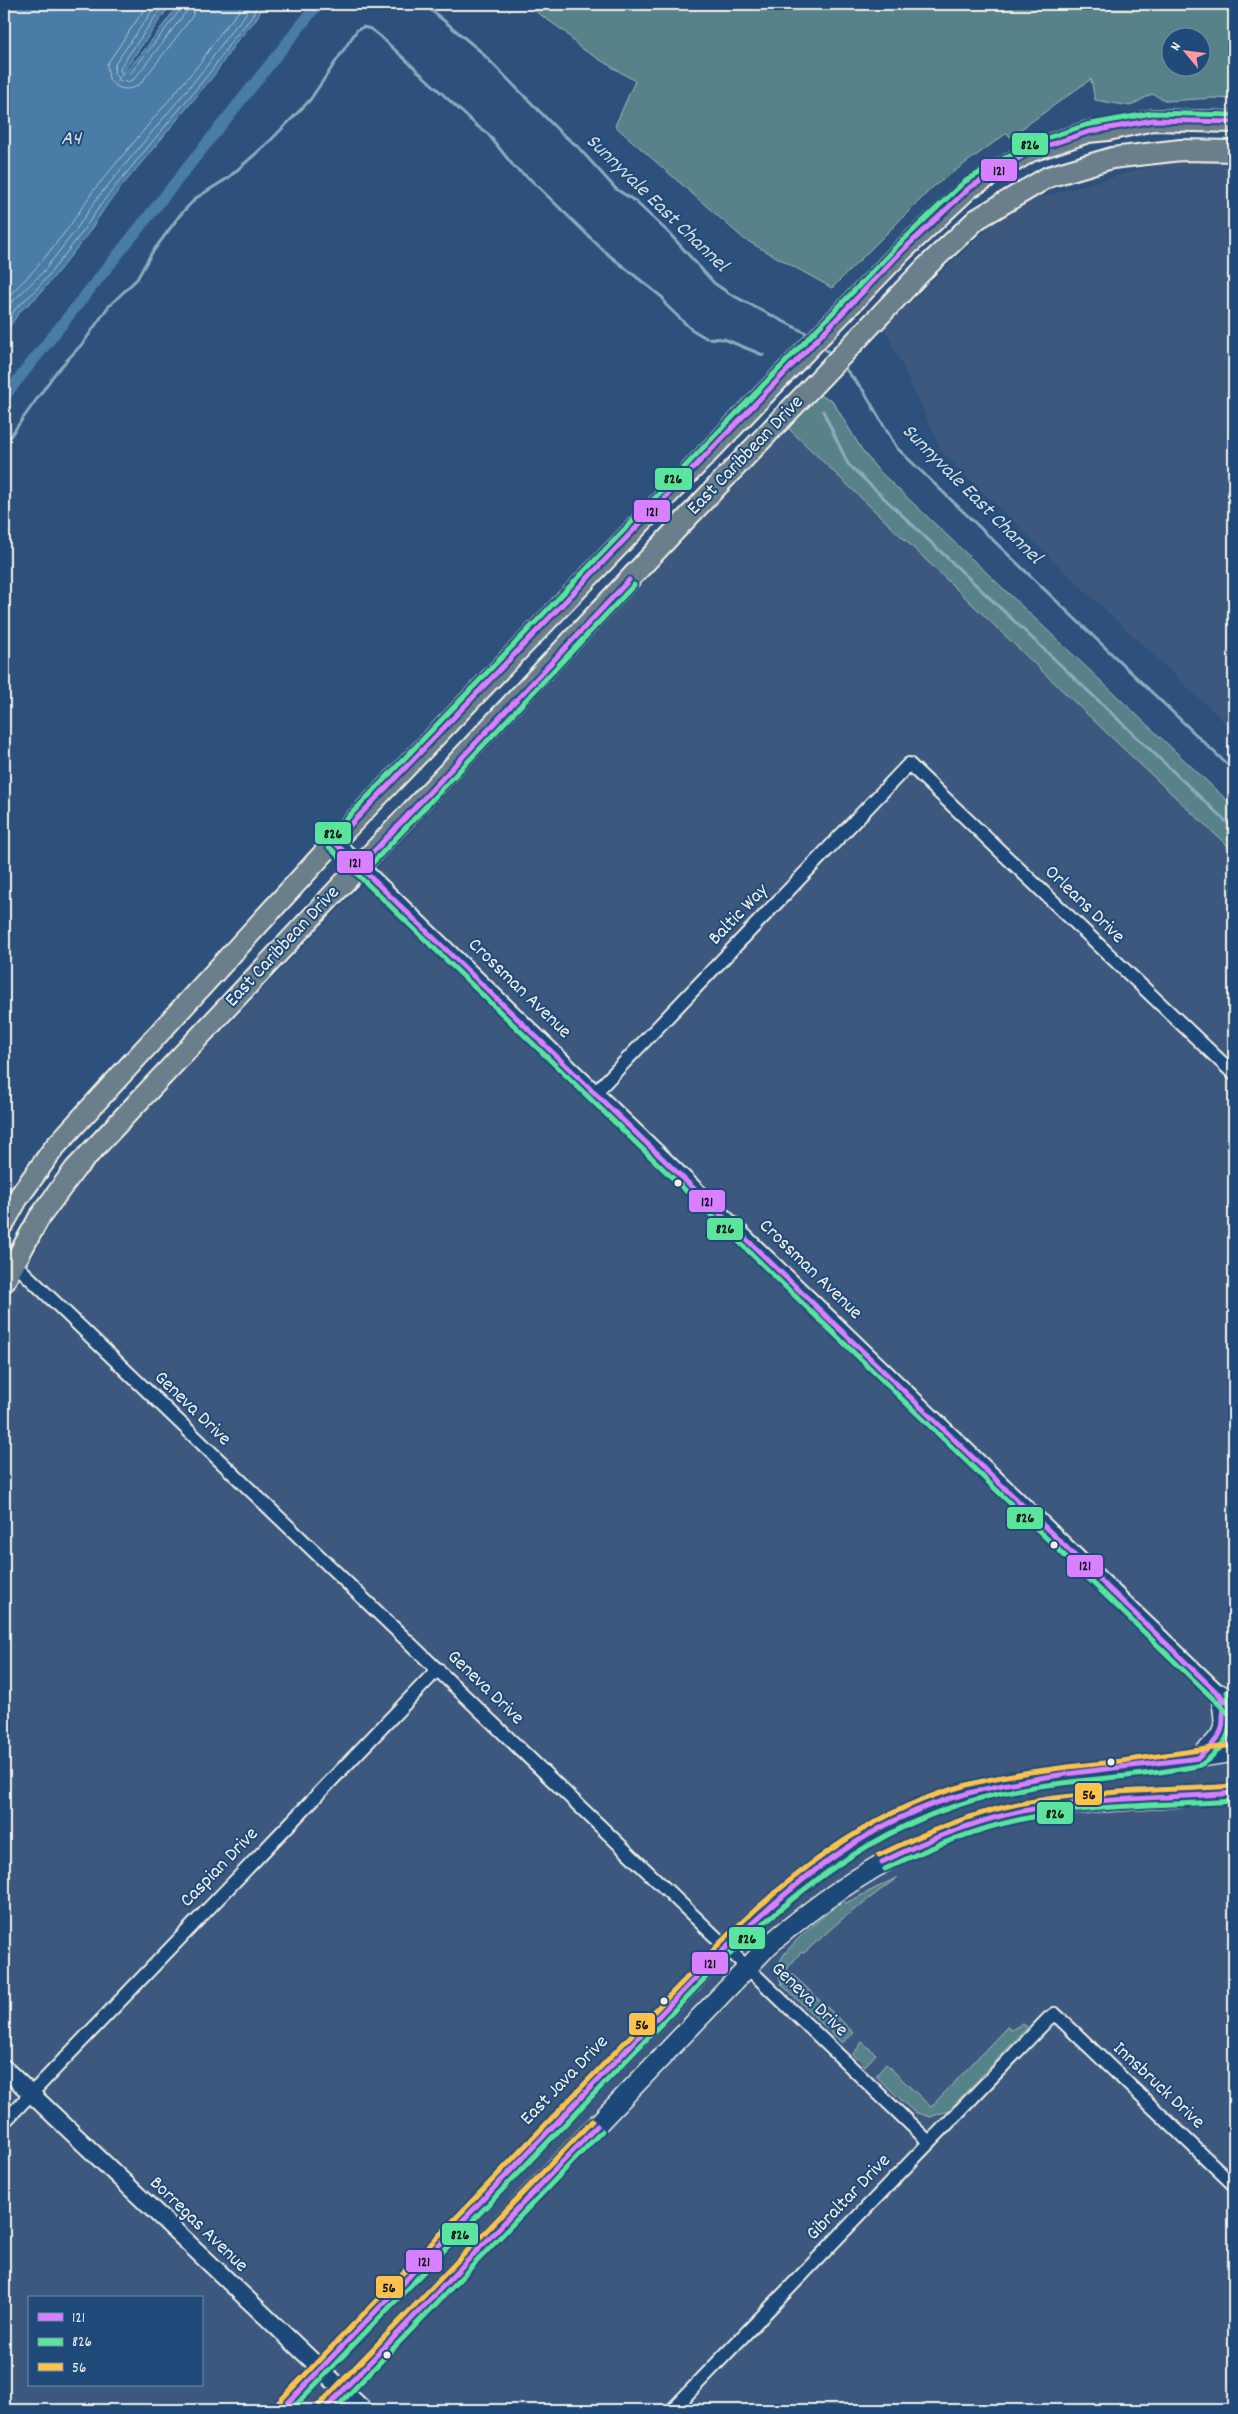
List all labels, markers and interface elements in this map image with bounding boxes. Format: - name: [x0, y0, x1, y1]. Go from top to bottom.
- north arrow: [1160, 28, 1210, 78]
- text: N: [1166, 39, 1187, 55]
- water label: A4: [61, 125, 82, 155]
- water label: Sunnyvale East Channel: [578, 128, 736, 282]
- line badge: 826: [1011, 132, 1049, 156]
- text: 826: [1021, 136, 1039, 156]
- line badge: 121: [980, 158, 1018, 182]
- text: 121: [993, 162, 1005, 182]
- street label: East Caribbean Drive: [681, 390, 811, 522]
- water label: Sunnyvale East Channel: [894, 418, 1050, 574]
- line badge: 826: [654, 467, 693, 491]
- text: 826: [664, 470, 682, 490]
- line badge: 121: [633, 499, 671, 523]
- text: 121: [646, 503, 658, 523]
- line badge: 826: [314, 821, 352, 845]
- text: 826: [324, 825, 342, 845]
- line badge: 121: [336, 850, 374, 874]
- text: 121: [349, 854, 361, 874]
- street label: Orleans Drive: [1037, 859, 1131, 951]
- street label: Baltic Way: [702, 877, 776, 952]
- street label: East Caribbean Drive: [219, 880, 347, 1014]
- street label: Crossman Avenue: [461, 932, 577, 1046]
- unlabelled marker: [673, 1178, 683, 1188]
- line badge: 121: [688, 1189, 726, 1213]
- text: 121: [701, 1193, 713, 1213]
- street label: Crossman Avenue: [752, 1213, 868, 1327]
- line badge: 826: [706, 1217, 744, 1241]
- text: 826: [716, 1220, 734, 1240]
- street label: Geneva Drive: [147, 1365, 237, 1453]
- line badge: 826: [1006, 1506, 1044, 1530]
- text: 826: [1016, 1509, 1034, 1529]
- unlabelled marker: [1049, 1540, 1059, 1550]
- line badge: 121: [1066, 1554, 1104, 1578]
- text: 121: [1079, 1557, 1091, 1577]
- street label: Geneva Drive: [440, 1644, 530, 1732]
- unlabelled marker: [1106, 1757, 1116, 1767]
- line badge: 56: [1074, 1782, 1103, 1806]
- text: 56: [1082, 1786, 1096, 1806]
- line badge: 826: [1036, 1801, 1074, 1825]
- text: 826: [1046, 1805, 1064, 1825]
- street label: Caspian Drive: [174, 1821, 266, 1915]
- line badge: 826: [728, 1926, 766, 1950]
- text: 826: [738, 1930, 756, 1950]
- line badge: 121: [691, 1951, 729, 1975]
- text: 121: [704, 1955, 716, 1975]
- street label: Geneva Drive: [764, 1956, 854, 2044]
- unlabelled marker: [659, 1996, 669, 2006]
- line badge: 56: [628, 2012, 656, 2036]
- text: 56: [635, 2016, 649, 2036]
- street label: East Java Drive: [515, 2029, 616, 2133]
- street label: Innsbruck Drive: [1106, 2036, 1211, 2136]
- street label: Gibraltar Drive: [800, 2148, 898, 2248]
- street label: Borregas Avenue: [142, 2171, 254, 2280]
- line badge: 826: [441, 2222, 479, 2246]
- text: 826: [451, 2226, 469, 2246]
- line badge: 121: [405, 2249, 443, 2273]
- text: 121: [418, 2253, 430, 2273]
- line badge: 56: [375, 2275, 404, 2299]
- text: 56: [382, 2279, 396, 2299]
- legend: [28, 2296, 202, 2386]
- text: 121: [72, 2308, 85, 2330]
- text: 826: [72, 2332, 92, 2354]
- unlabelled marker: [382, 2350, 392, 2360]
- text: 56: [72, 2358, 86, 2380]

